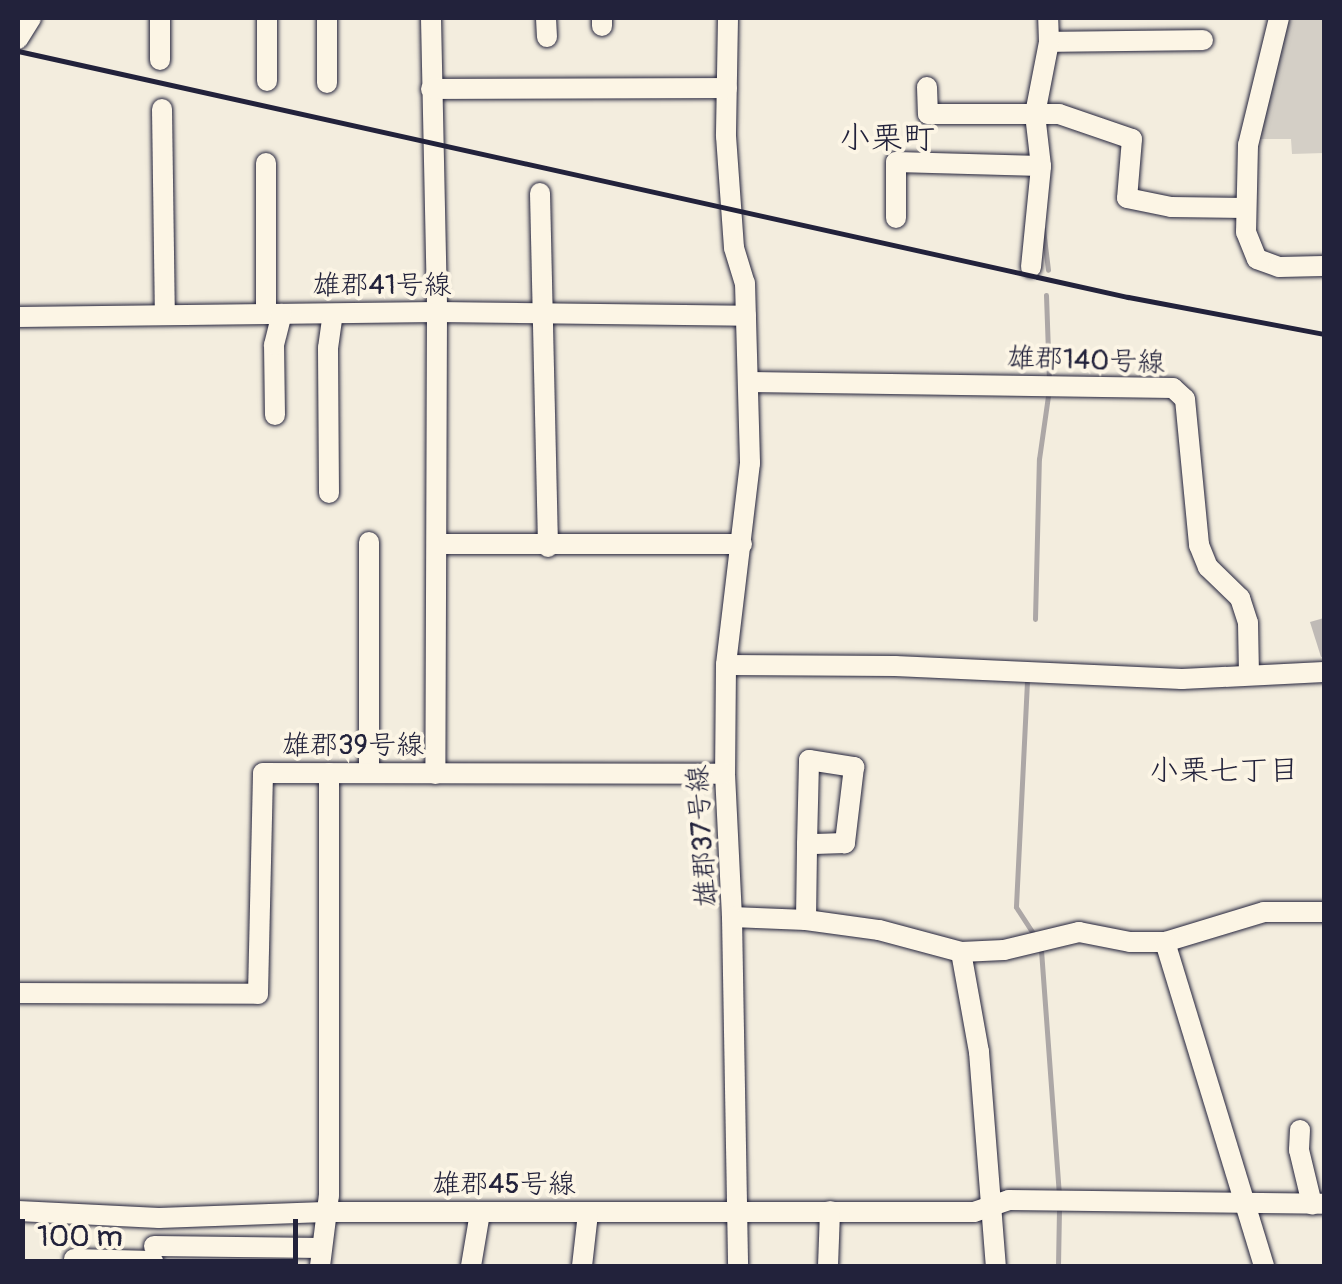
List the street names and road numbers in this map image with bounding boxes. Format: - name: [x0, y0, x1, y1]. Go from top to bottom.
- street label: 雄郡41号線: [312, 269, 452, 303]
- street label: 雄郡140号線: [1006, 341, 1166, 381]
- street label: 雄郡39号線: [282, 729, 424, 763]
- street label: 雄郡37号線: [681, 764, 725, 908]
- street label: 雄郡45号線: [432, 1168, 576, 1202]

